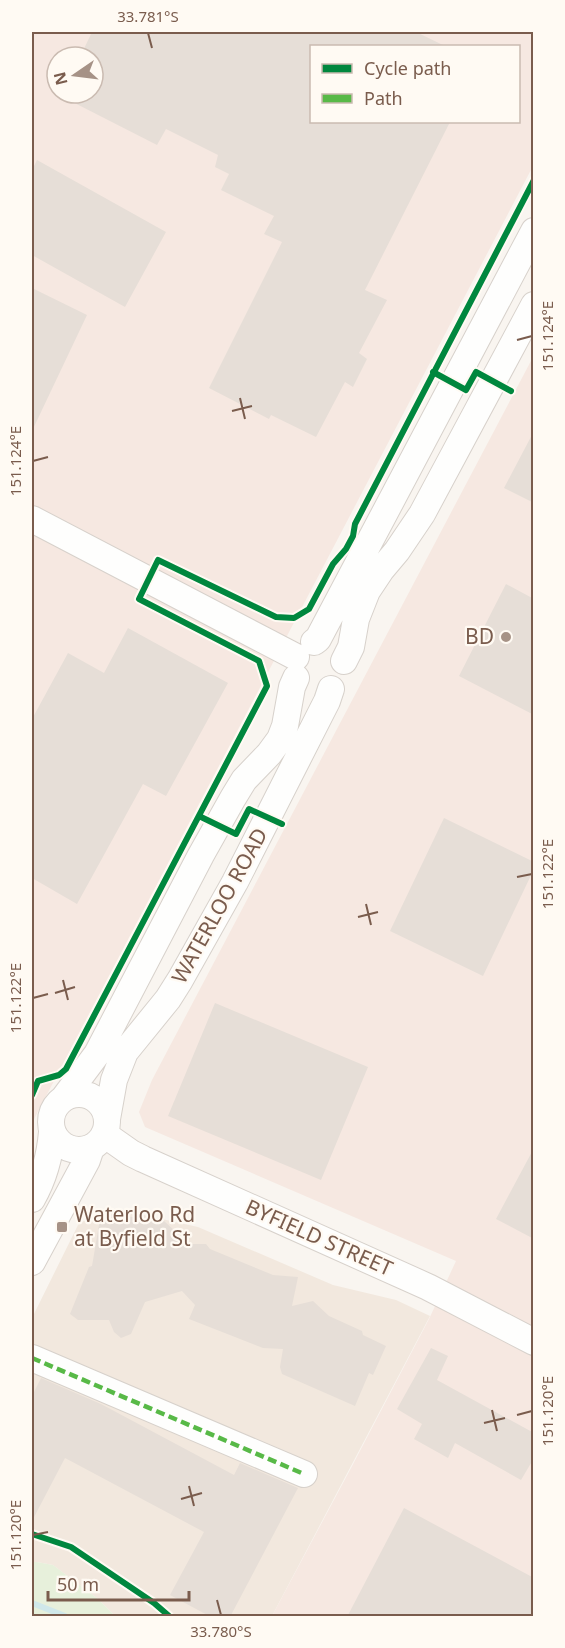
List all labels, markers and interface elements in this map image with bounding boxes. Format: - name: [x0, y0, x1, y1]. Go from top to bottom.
- text: 33.781°S: [117, 6, 179, 26]
- north arrow: [45, 45, 105, 105]
- legend: [310, 45, 520, 123]
- text: Cycle path: [364, 56, 451, 80]
- text: N: [48, 70, 73, 88]
- text: Path: [364, 86, 403, 110]
- text: 151.124°E: [537, 301, 557, 371]
- text: 151.124°E: [5, 426, 25, 496]
- place label: BD: [465, 622, 494, 650]
- marker: BD: [499, 630, 513, 644]
- street label: WATERLOO ROAD: [165, 823, 273, 988]
- text: 151.122°E: [537, 839, 557, 909]
- text: 151.122°E: [5, 963, 25, 1033]
- street label: BYFIELD STREET: [241, 1192, 398, 1282]
- place label: Waterloo Rd at Byfield St: [74, 1200, 195, 1252]
- marker: Waterloo Rd at Byfield St: [55, 1220, 69, 1234]
- text: 151.120°E: [537, 1376, 557, 1446]
- text: 151.120°E: [5, 1500, 25, 1570]
- scale bar: [48, 1564, 189, 1602]
- text: 50 m: [57, 1572, 99, 1596]
- text: 33.780°S: [190, 1621, 252, 1641]

